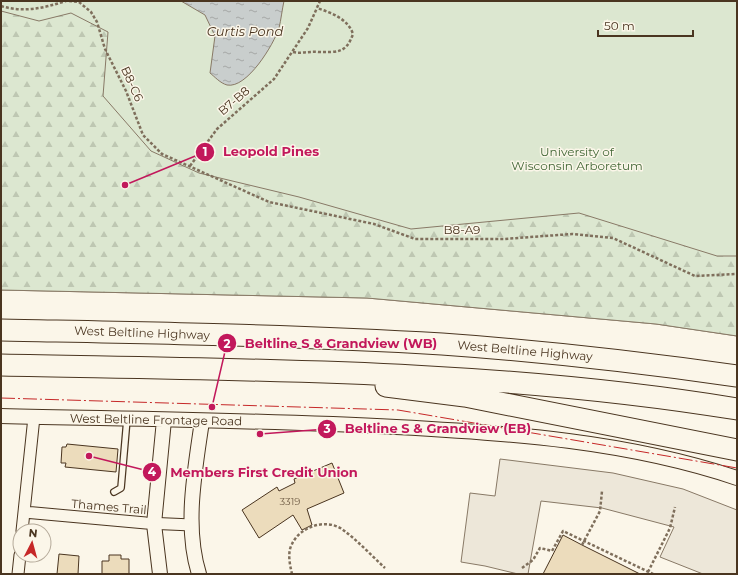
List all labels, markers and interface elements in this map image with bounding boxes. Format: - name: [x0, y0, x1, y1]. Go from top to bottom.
- scale bar: [598, 12, 693, 38]
- text: 50 m: [604, 18, 635, 33]
- water label: Curtis Pond: [207, 23, 284, 39]
- street label: B8-C6: [118, 64, 147, 104]
- street label: B7-B8: [215, 83, 253, 118]
- callout: Leopold Pines: [195, 139, 327, 164]
- text: Leopold Pines: [223, 143, 319, 159]
- text: 1: [203, 144, 207, 159]
- park label: University of Wisconsin Arboretum: [511, 144, 643, 173]
- street label: B8-A9: [444, 222, 480, 237]
- street label: West Beltline Highway: [74, 323, 211, 342]
- callout: Beltline S & Grandview (WB): [217, 331, 446, 356]
- text: Beltline S & Grandview (WB): [245, 335, 437, 351]
- text: 2: [223, 336, 231, 351]
- street label: West Beltline Highway: [457, 337, 594, 364]
- street label: West Beltline Frontage Road: [70, 410, 242, 429]
- callout: Beltline S & Grandview (EB): [317, 416, 540, 441]
- text: Beltline S & Grandview (EB): [345, 420, 531, 436]
- text: 3: [322, 421, 331, 436]
- callout: Members First Credit Union: [142, 460, 365, 485]
- text: 4: [148, 464, 157, 479]
- text: Members First Credit Union: [170, 464, 358, 480]
- house number: 3319: [280, 495, 300, 508]
- street label: Thames Trail: [71, 496, 147, 517]
- north arrow: [12, 523, 52, 563]
- text: N: [28, 526, 38, 540]

